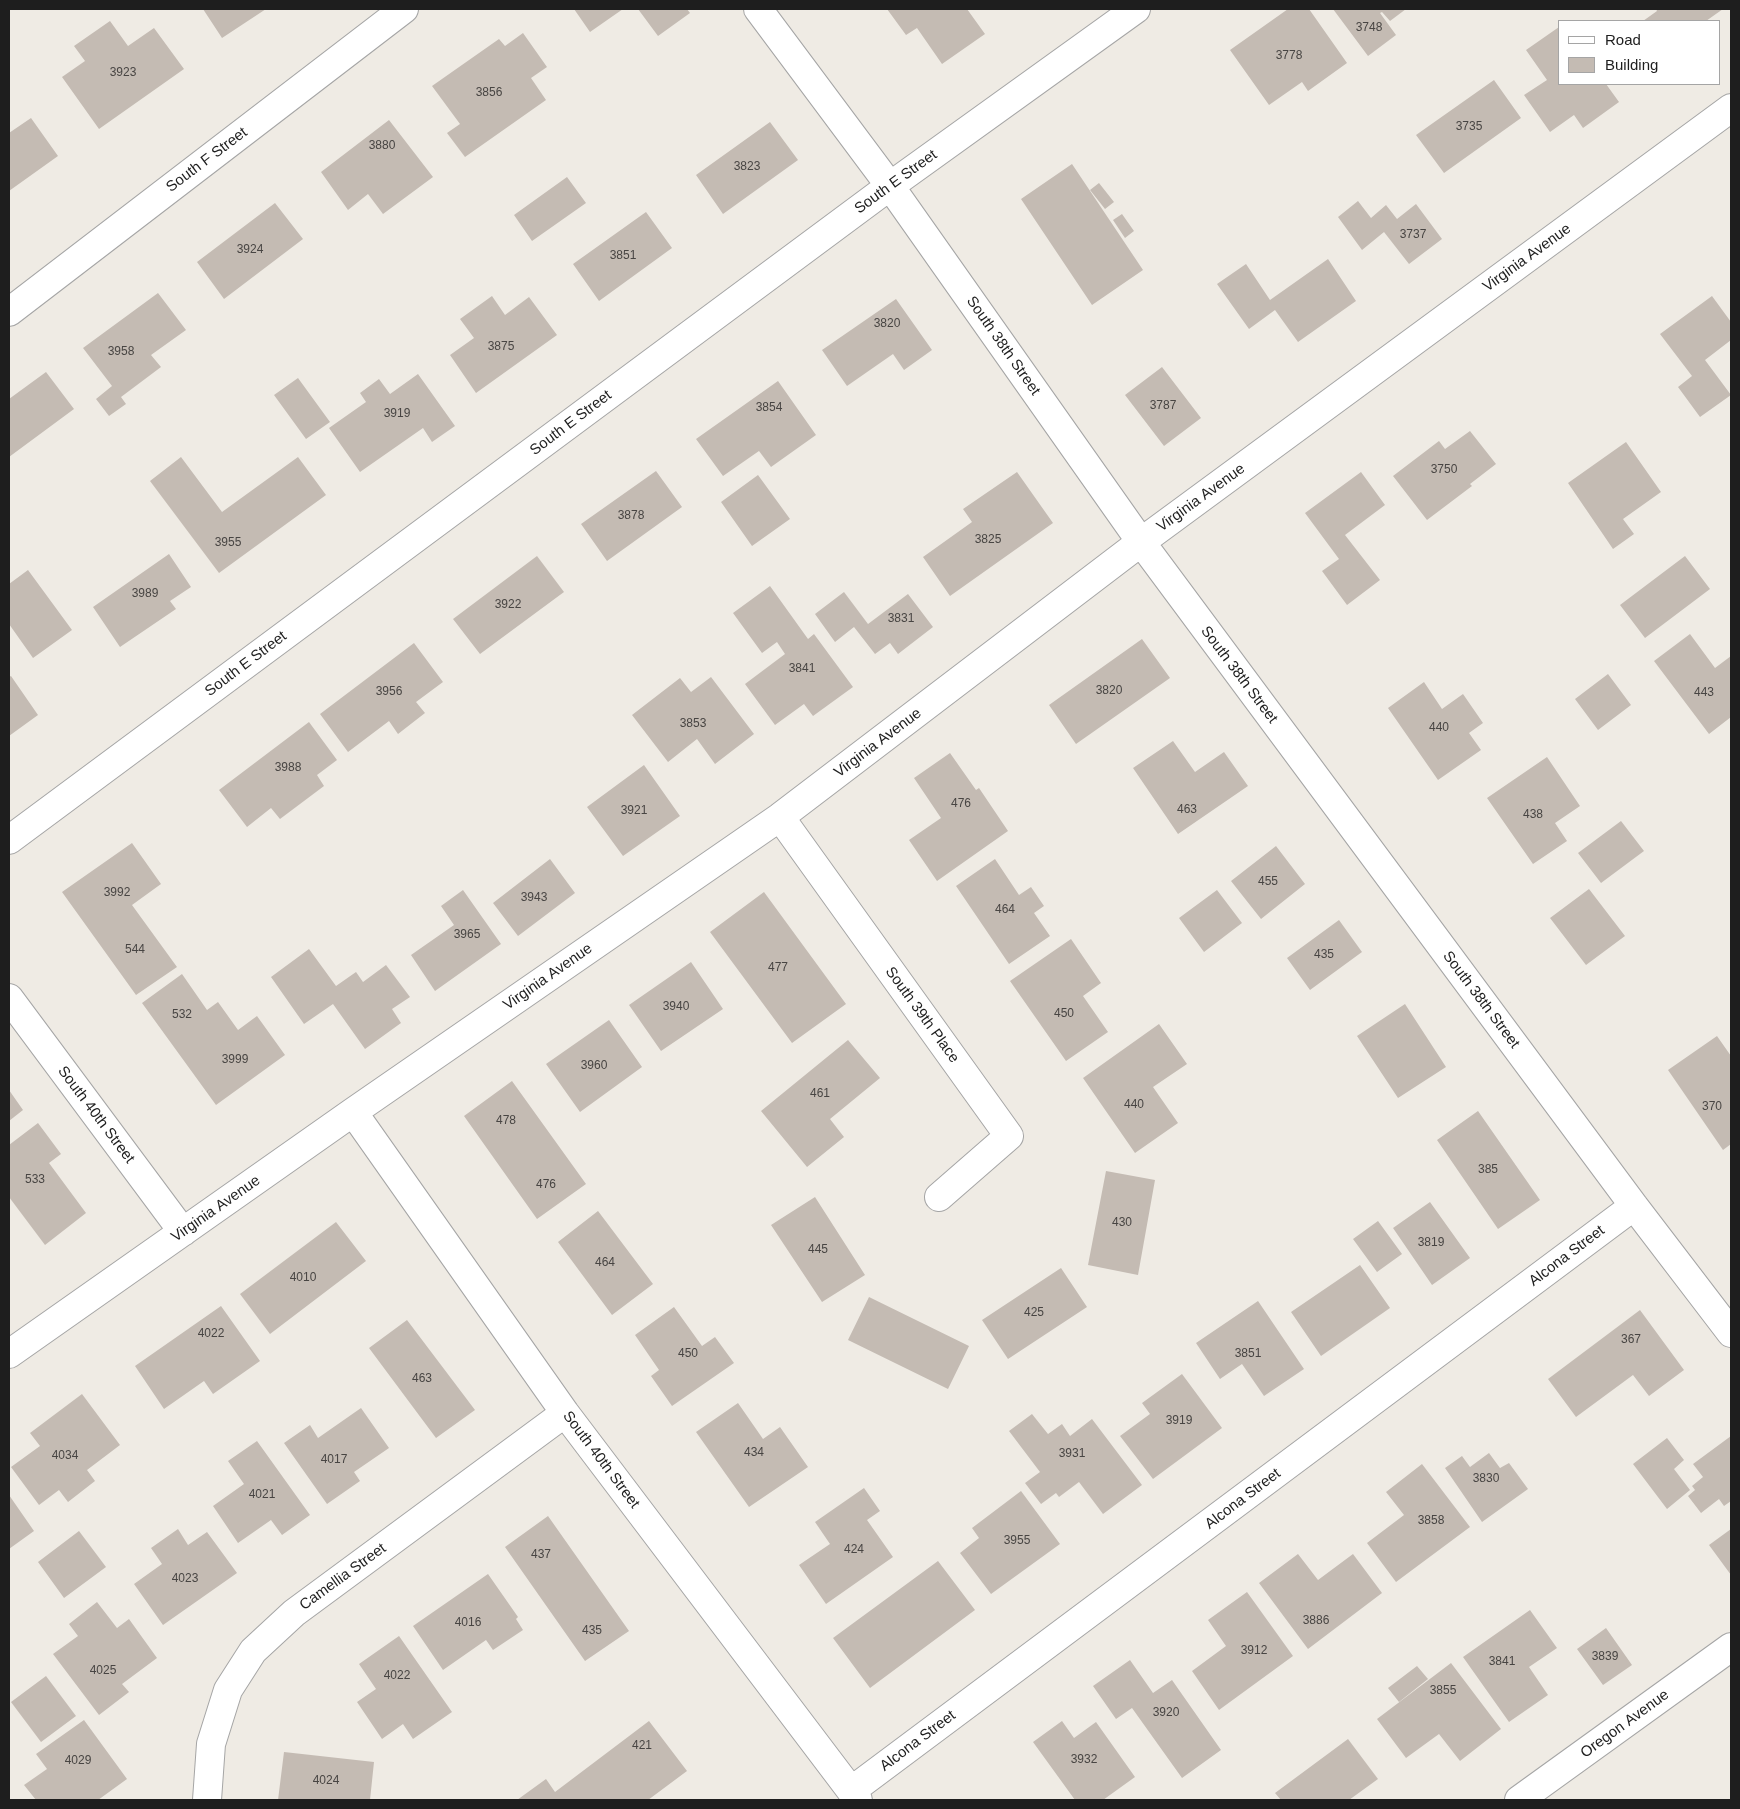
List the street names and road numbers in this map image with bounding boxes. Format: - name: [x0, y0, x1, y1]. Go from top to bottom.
- street label: South F Street: [163, 124, 251, 196]
- street label: South E Street: [851, 146, 941, 218]
- street label: Virginia Avenue: [1479, 220, 1575, 296]
- street label: South 38th Street: [962, 293, 1044, 399]
- street label: South E Street: [527, 386, 615, 460]
- street label: Virginia Avenue: [1153, 460, 1249, 536]
- street label: South 38th Street: [1197, 623, 1281, 727]
- street label: South E Street: [202, 627, 290, 701]
- street label: Virginia Avenue: [831, 704, 925, 782]
- street label: Virginia Avenue: [500, 940, 596, 1014]
- street label: South 38th Street: [1439, 948, 1523, 1052]
- street label: South 39th Place: [881, 963, 963, 1067]
- street label: South 40th Street: [54, 1063, 138, 1167]
- street label: Virginia Avenue: [168, 1172, 264, 1246]
- street label: Alcona Street: [1526, 1222, 1608, 1290]
- street label: South 40th Street: [559, 1408, 643, 1512]
- street label: Alcona Street: [1202, 1465, 1284, 1533]
- street label: Camellia Street: [296, 1540, 390, 1614]
- street label: Oregon Avenue: [1577, 1686, 1673, 1762]
- street label: Alcona Street: [877, 1707, 959, 1775]

